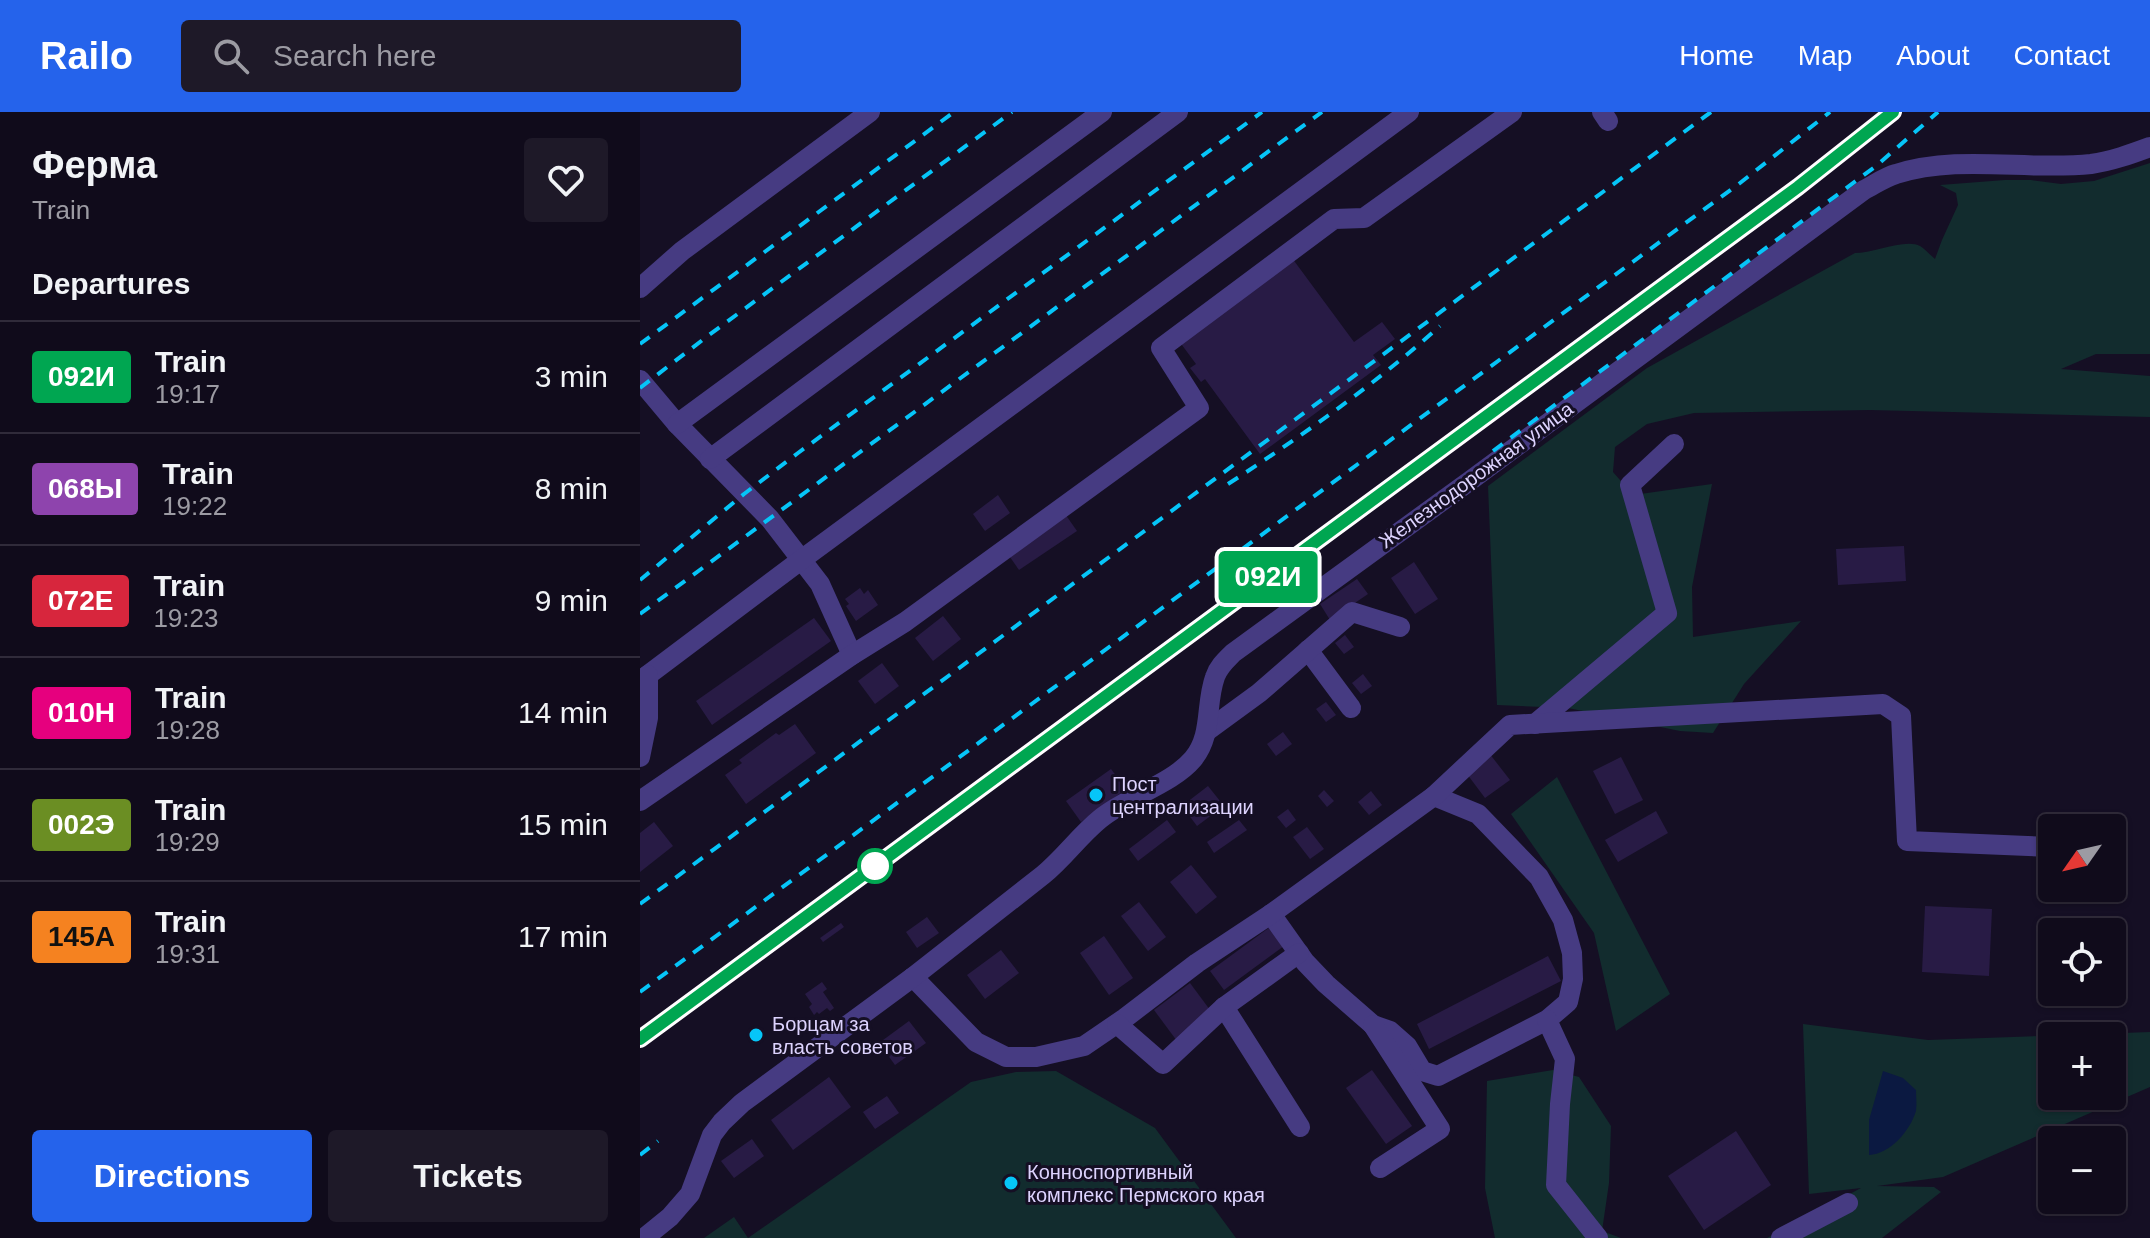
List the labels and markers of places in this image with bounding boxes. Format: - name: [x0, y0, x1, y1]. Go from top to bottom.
- place label: Пост централизации: [1112, 773, 1254, 818]
- marker: Пост централизации: [1087, 786, 1105, 804]
- unlabelled marker: [858, 849, 892, 883]
- place label: Борцам за власть советов: [772, 1013, 913, 1058]
- marker: Борцам за власть советов: [747, 1026, 765, 1044]
- place label: Конноспортивный комплекс Пермского края: [1027, 1161, 1265, 1206]
- marker: Конноспортивный комплекс Пермского края: [1002, 1174, 1020, 1192]

